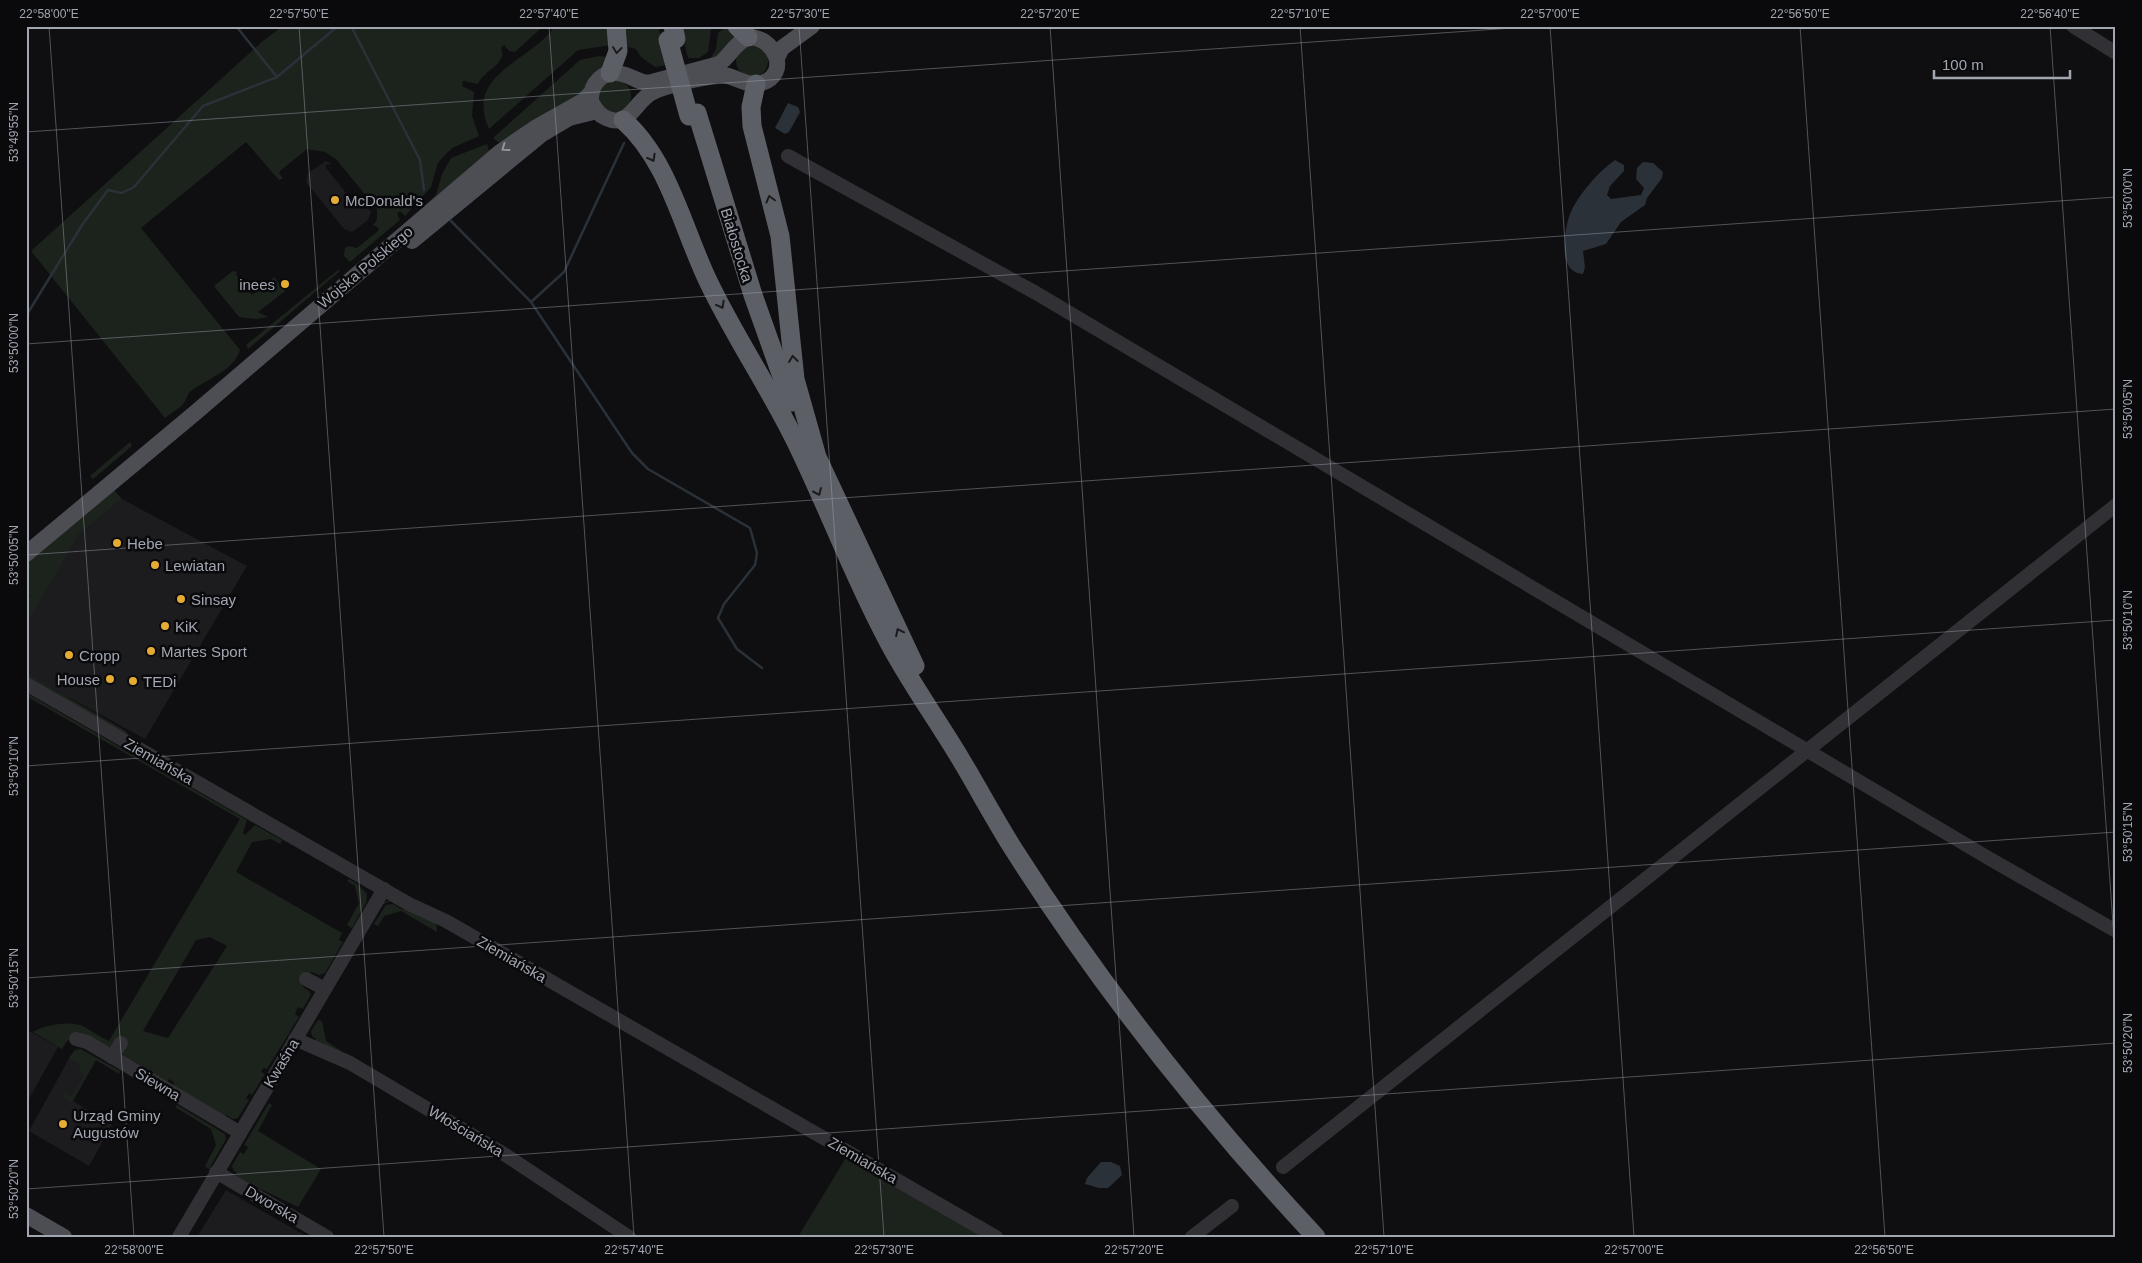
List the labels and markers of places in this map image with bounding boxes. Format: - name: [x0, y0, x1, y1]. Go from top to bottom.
- place label: McDonald's: [345, 192, 423, 209]
- marker: McDonald's: [329, 194, 341, 206]
- place label: inees: [239, 276, 275, 293]
- marker: inees: [279, 278, 291, 290]
- place label: Hebe: [127, 535, 163, 552]
- marker: Hebe: [111, 537, 123, 549]
- place label: Lewiatan: [165, 557, 225, 574]
- marker: Lewiatan: [149, 559, 161, 571]
- place label: Sinsay: [191, 591, 237, 608]
- marker: Sinsay: [175, 593, 187, 605]
- place label: KiK: [175, 618, 198, 635]
- marker: KiK: [159, 620, 171, 632]
- place label: Martes Sport: [161, 643, 248, 660]
- marker: Martes Sport: [145, 645, 157, 657]
- place label: Cropp: [79, 647, 120, 664]
- marker: Cropp: [63, 649, 75, 661]
- place label: House: [57, 671, 100, 688]
- marker: House: [104, 673, 116, 685]
- place label: TEDi: [143, 673, 176, 690]
- marker: TEDi: [127, 675, 139, 687]
- place label: Urząd Gminy Augustów: [73, 1107, 161, 1141]
- marker: Urząd Gminy Augustów: [57, 1118, 69, 1130]

